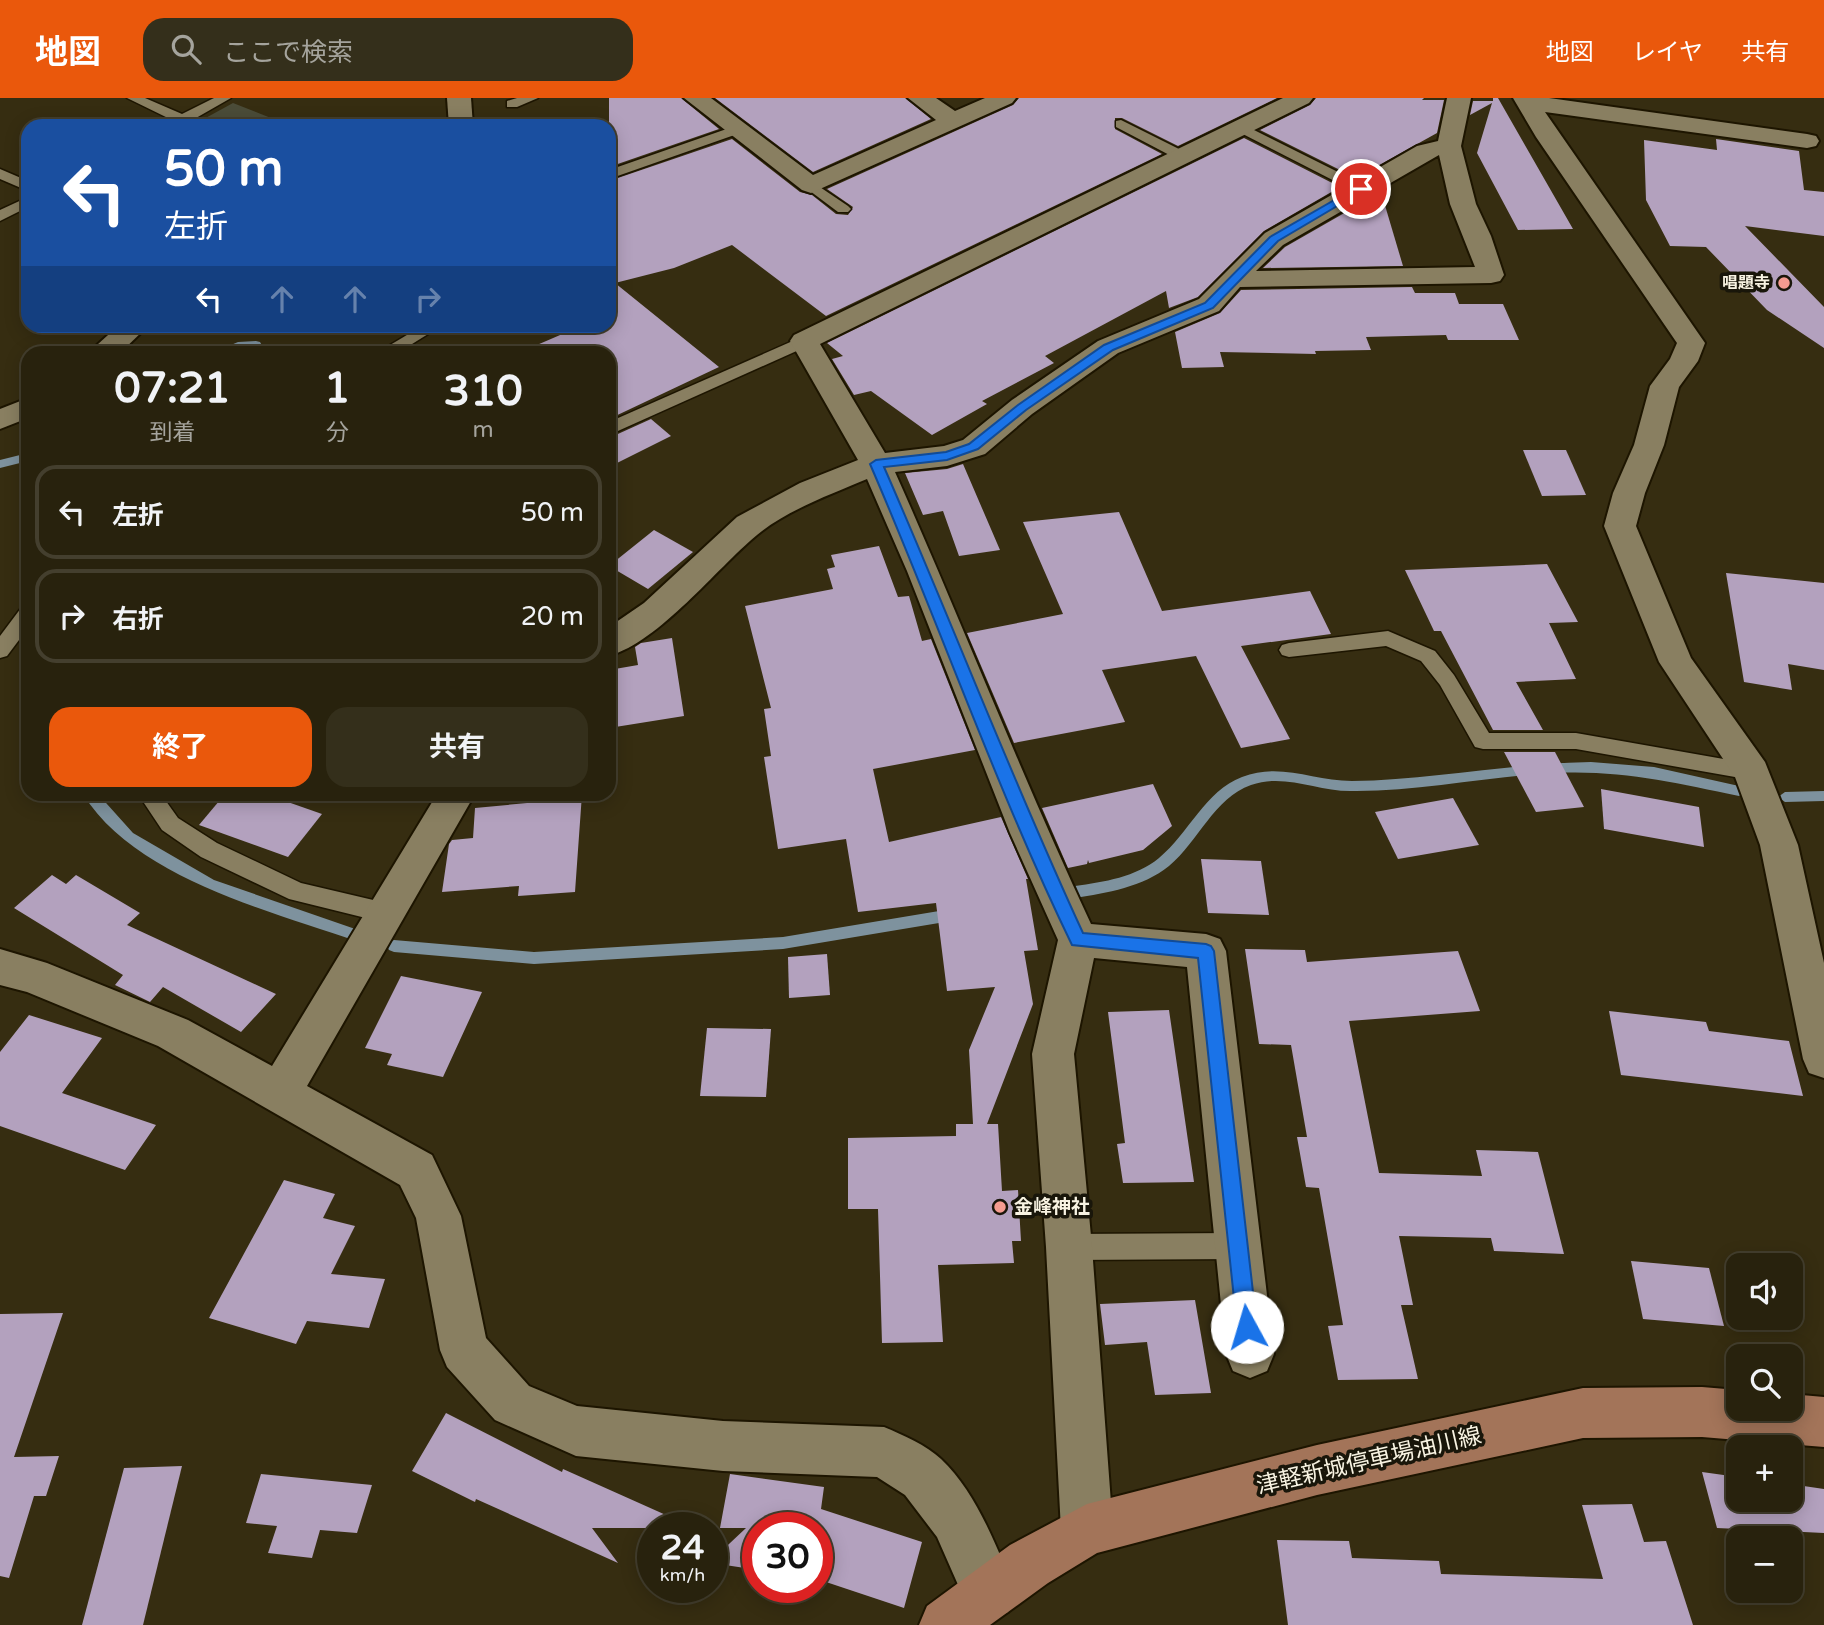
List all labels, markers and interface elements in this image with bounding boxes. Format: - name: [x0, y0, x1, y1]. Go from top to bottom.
- search box: [143, 18, 633, 81]
- icon: search: [167, 30, 205, 68]
- text: 地図: [35, 33, 101, 72]
- text: ここで検索: [223, 37, 353, 68]
- text: 地図: [1546, 38, 1594, 67]
- text: レイヤ: [1632, 38, 1703, 67]
- text: 共有: [1741, 38, 1789, 67]
- text: 50 m: [164, 140, 283, 199]
- icon: left: [49, 147, 140, 238]
- pin: [1331, 159, 1391, 219]
- icon: arrive: [1342, 170, 1380, 208]
- text: 左折: [164, 208, 228, 246]
- place label: 唱題寺: [1722, 273, 1770, 293]
- marker: 唱題寺: [1776, 275, 1792, 291]
- icon: left: [190, 280, 228, 318]
- icon: ahead: [263, 280, 301, 318]
- icon: ahead: [336, 280, 374, 318]
- icon: right: [409, 280, 447, 318]
- text: 07:21: [114, 363, 231, 414]
- text: 1: [324, 363, 350, 414]
- text: 310: [444, 366, 523, 417]
- text: m: [473, 416, 494, 444]
- text: 到着: [149, 419, 195, 447]
- text: 分: [326, 419, 349, 447]
- icon: left: [53, 493, 91, 531]
- text: 50 m: [521, 497, 584, 528]
- text: 左折: [112, 500, 164, 531]
- icon: right: [53, 597, 91, 635]
- text: 20 m: [521, 601, 584, 632]
- text: 右折: [112, 604, 164, 635]
- button: 終了: [49, 707, 312, 787]
- button: 共有: [326, 707, 588, 787]
- place label: 金峰神社: [1014, 1196, 1090, 1218]
- marker: 金峰神社: [992, 1199, 1008, 1215]
- map controls: [1726, 1253, 1803, 1603]
- button: sound: [1726, 1253, 1803, 1330]
- position arrow: [1210, 1290, 1284, 1364]
- button: search: [1726, 1344, 1803, 1421]
- street label: 津軽新城停車場油川線: [1254, 1421, 1484, 1501]
- button: +: [1726, 1435, 1803, 1512]
- speed limit sign: 30: [742, 1512, 833, 1603]
- button: −: [1726, 1526, 1803, 1603]
- text: 24: [661, 1527, 704, 1569]
- text: km/h: [660, 1564, 705, 1586]

